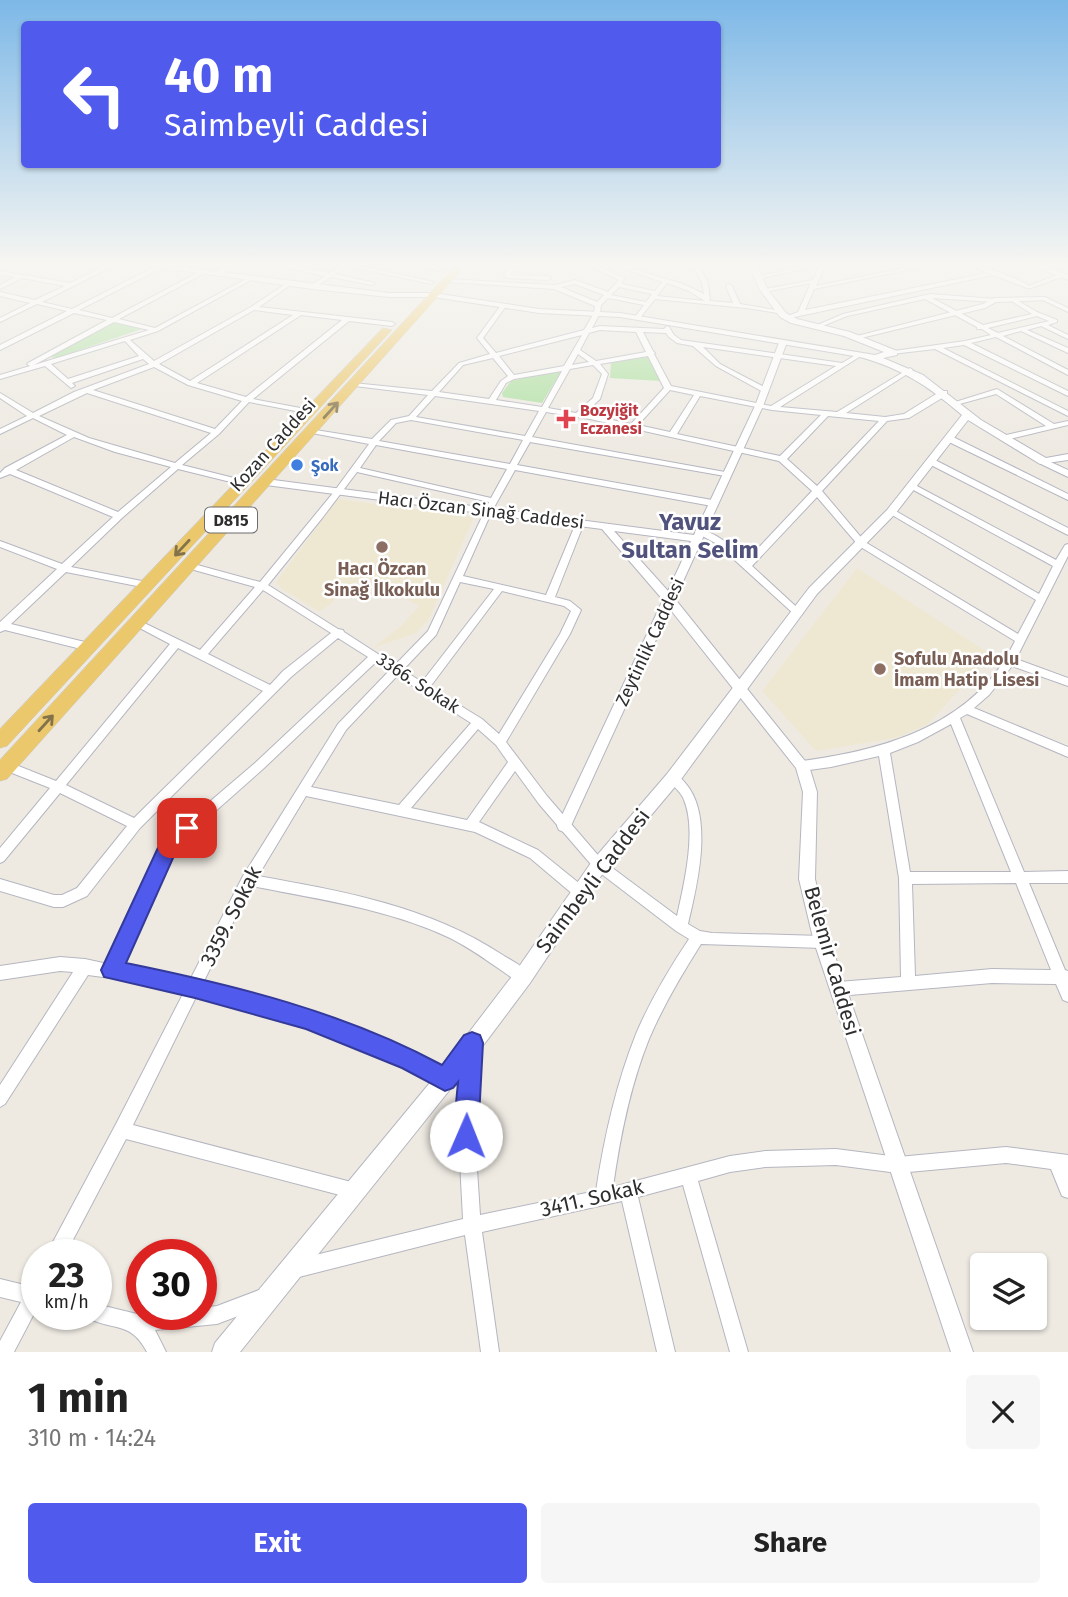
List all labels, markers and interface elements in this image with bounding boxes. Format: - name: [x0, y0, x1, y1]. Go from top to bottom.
- text: 40 m: [164, 46, 273, 105]
- icon: left: [49, 49, 140, 140]
- text: Saimbeyli Caddesi: [164, 106, 429, 144]
- street label: Kozan Caddesi: [225, 394, 321, 496]
- one-way arrow: [323, 401, 339, 419]
- place label: Bozyiğit Eczanesi: [580, 401, 642, 438]
- marker: Bozyiğit Eczanesi: [558, 411, 574, 427]
- place label: Şok: [311, 456, 338, 477]
- marker: Şok: [289, 457, 305, 473]
- street label: Hacı Özcan Sinağ Caddesi: [377, 486, 585, 534]
- road number: D815: [205, 508, 257, 533]
- district label: Yavuz Sultan Selim: [621, 508, 759, 564]
- one-way arrow: [173, 539, 190, 556]
- marker: Hacı Özcan Sinağ İlkokulu: [374, 539, 390, 555]
- place label: Hacı Özcan Sinağ İlkokulu: [324, 558, 440, 601]
- street label: Zeytinlik Caddesi: [611, 575, 689, 709]
- street label: 3366. Sokak: [372, 648, 464, 718]
- place label: Sofulu Anadolu İmam Hatip Lisesi: [894, 648, 1039, 691]
- marker: Sofulu Anadolu İmam Hatip Lisesi: [872, 661, 888, 677]
- one-way arrow: [38, 714, 54, 732]
- pin: [157, 798, 217, 858]
- street label: Saimbeyli Caddesi: [530, 804, 656, 958]
- icon: arrive: [168, 809, 206, 847]
- street label: 3359. Sokak: [195, 861, 267, 971]
- street label: Belemir Caddesi: [798, 883, 866, 1039]
- position arrow: [429, 1099, 503, 1173]
- street label: 3411. Sokak: [538, 1173, 646, 1222]
- speed limit sign: 30: [126, 1239, 217, 1330]
- map controls: [970, 1253, 1047, 1330]
- button: layers: [970, 1253, 1047, 1330]
- text: 23: [48, 1254, 85, 1296]
- text: km/h: [44, 1291, 89, 1313]
- text: 1 min: [28, 1373, 129, 1423]
- button: close: [966, 1375, 1040, 1449]
- text: 310 m · 14:24: [28, 1424, 156, 1452]
- button: Exit: [28, 1503, 527, 1583]
- button: Share: [541, 1503, 1040, 1583]

